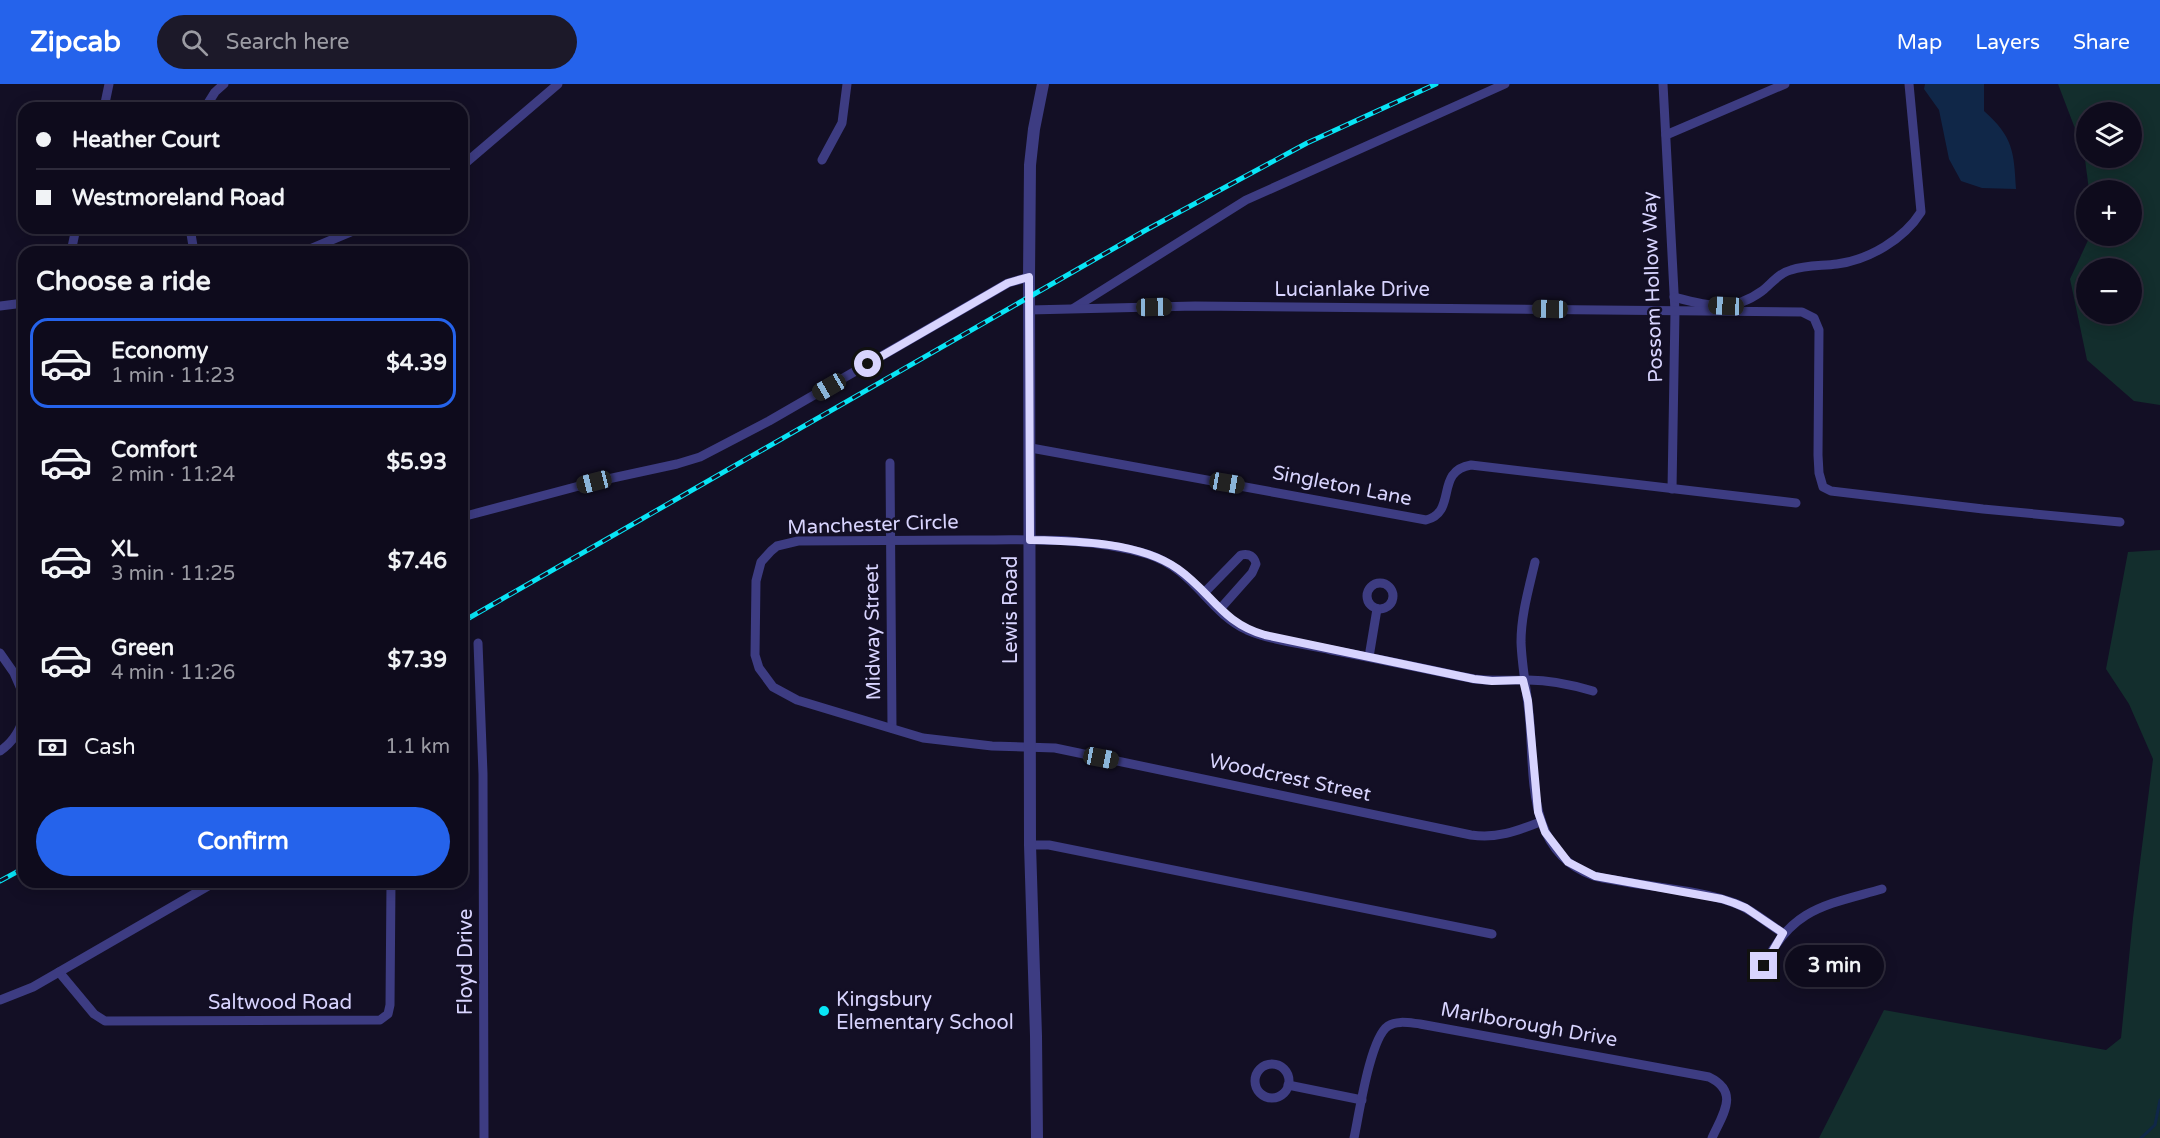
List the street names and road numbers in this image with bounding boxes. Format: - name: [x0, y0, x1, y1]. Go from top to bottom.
- street label: Possom Hollow Way: [1638, 191, 1668, 383]
- street label: Lucianlake Drive: [1274, 278, 1430, 302]
- street label: Singleton Lane: [1270, 461, 1414, 511]
- street label: Manchester Circle: [787, 510, 959, 540]
- street label: Lewis Road: [999, 556, 1023, 664]
- street label: Midway Street: [860, 563, 886, 701]
- street label: Woodcrest Street: [1207, 749, 1374, 807]
- street label: Floyd Drive: [454, 909, 478, 1015]
- street label: Saltwood Road: [208, 991, 352, 1015]
- street label: Marlborough Drive: [1439, 998, 1619, 1052]

